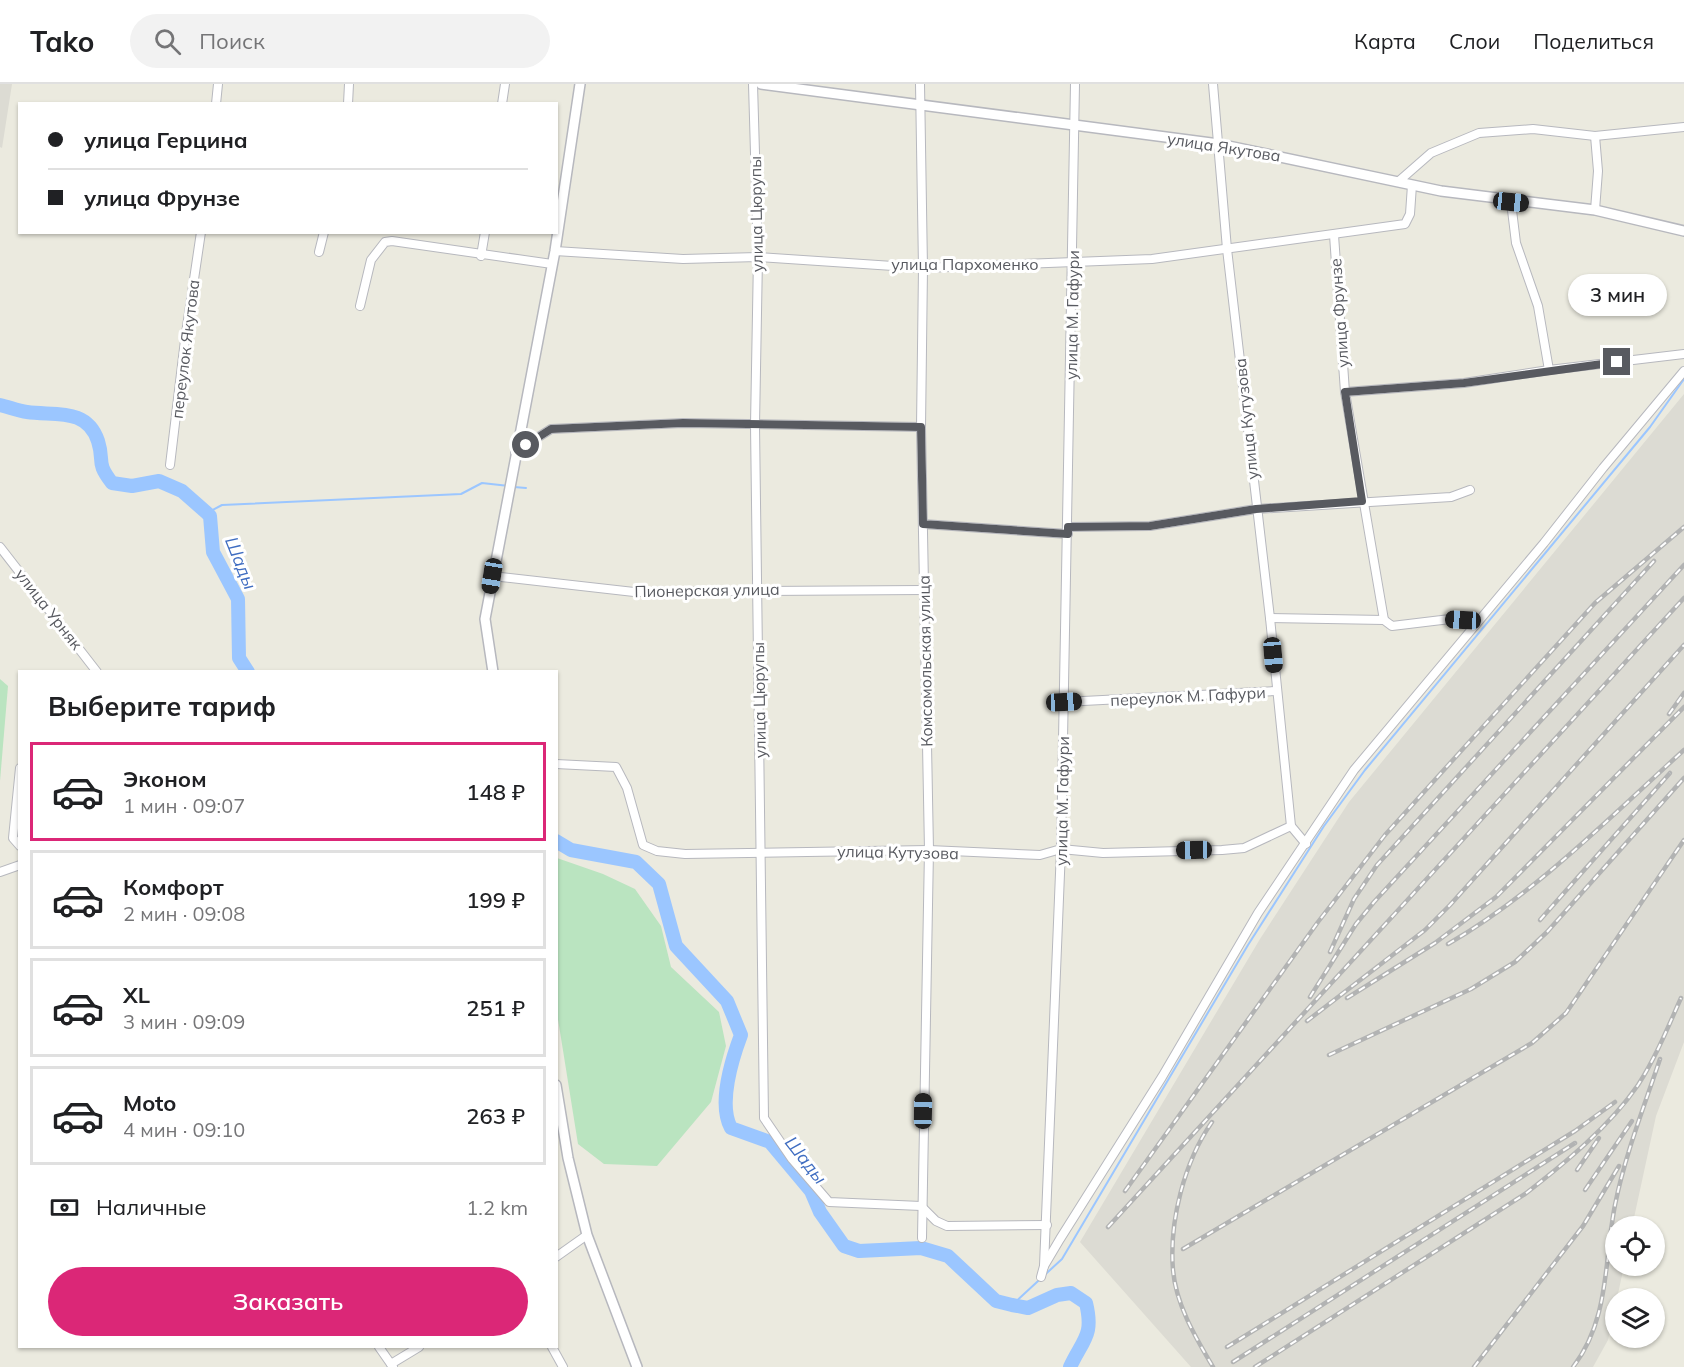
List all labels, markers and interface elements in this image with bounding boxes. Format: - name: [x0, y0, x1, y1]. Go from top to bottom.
- search box: [130, 14, 550, 68]
- text: Tako: [30, 24, 94, 59]
- icon: search: [151, 25, 184, 58]
- text: Поиск: [199, 27, 265, 55]
- text: Карта: [1354, 28, 1416, 54]
- text: Слои: [1449, 28, 1500, 54]
- text: Поделиться: [1533, 28, 1654, 54]
- text: улица Герцина: [84, 126, 248, 154]
- street label: улица Якутова: [1166, 128, 1282, 166]
- street label: улица Цюрупы: [745, 156, 767, 272]
- text: улица Фрунзе: [84, 184, 240, 212]
- car: [1492, 191, 1530, 213]
- street label: улица М. Гафури: [1061, 250, 1083, 380]
- street label: улица Пархоменко: [891, 254, 1039, 274]
- street label: улица Фрунзе: [1325, 258, 1353, 368]
- callout: 3 мин: [1568, 275, 1666, 317]
- street label: переулок Якутова: [167, 278, 203, 420]
- text: 3 мин: [1590, 282, 1645, 307]
- route end: [1603, 348, 1630, 375]
- street label: улица Кутузова: [1230, 357, 1262, 481]
- route start: [512, 431, 539, 458]
- water label: Шады: [220, 533, 262, 593]
- car: [480, 557, 504, 595]
- street label: улица Урняк: [11, 564, 87, 654]
- street label: Комсомольская улица: [914, 575, 936, 747]
- street label: Пионерская улица: [634, 579, 780, 601]
- car: [1445, 610, 1481, 630]
- car: [1262, 636, 1284, 674]
- street label: улица Цюрупы: [748, 642, 770, 758]
- street label: переулок М. Гафури: [1110, 682, 1266, 710]
- text: Выберите тариф: [48, 689, 276, 723]
- car: [1046, 692, 1082, 712]
- street label: улица М. Гафури: [1051, 736, 1073, 866]
- icon: car: [51, 765, 105, 819]
- text: Эконом: [123, 765, 207, 793]
- text: 148 ₽: [466, 778, 525, 806]
- text: 1 мин · 09:07: [123, 793, 245, 818]
- street label: улица Кутузова: [837, 841, 959, 863]
- car: [1176, 841, 1212, 859]
- icon: car: [51, 873, 105, 927]
- text: Комфорт: [123, 873, 224, 901]
- text: 199 ₽: [466, 886, 525, 914]
- text: 2 мин · 09:08: [123, 901, 245, 926]
- icon: car: [51, 981, 105, 1035]
- text: XL: [123, 981, 150, 1009]
- text: 251 ₽: [466, 994, 525, 1022]
- text: 3 мин · 09:09: [123, 1009, 245, 1034]
- icon: car: [51, 1089, 105, 1143]
- text: Moto: [123, 1089, 176, 1117]
- car: [914, 1093, 932, 1129]
- text: 263 ₽: [466, 1102, 525, 1130]
- text: 4 мин · 09:10: [123, 1117, 245, 1142]
- water label: Шады: [780, 1131, 832, 1189]
- icon: cash: [48, 1191, 81, 1224]
- text: Наличные: [96, 1193, 206, 1221]
- text: 1.2 km: [466, 1195, 528, 1220]
- map controls: [1605, 1216, 1665, 1348]
- button: locate: [1605, 1216, 1665, 1276]
- button: Заказать: [48, 1267, 528, 1336]
- button: layers: [1605, 1288, 1665, 1348]

